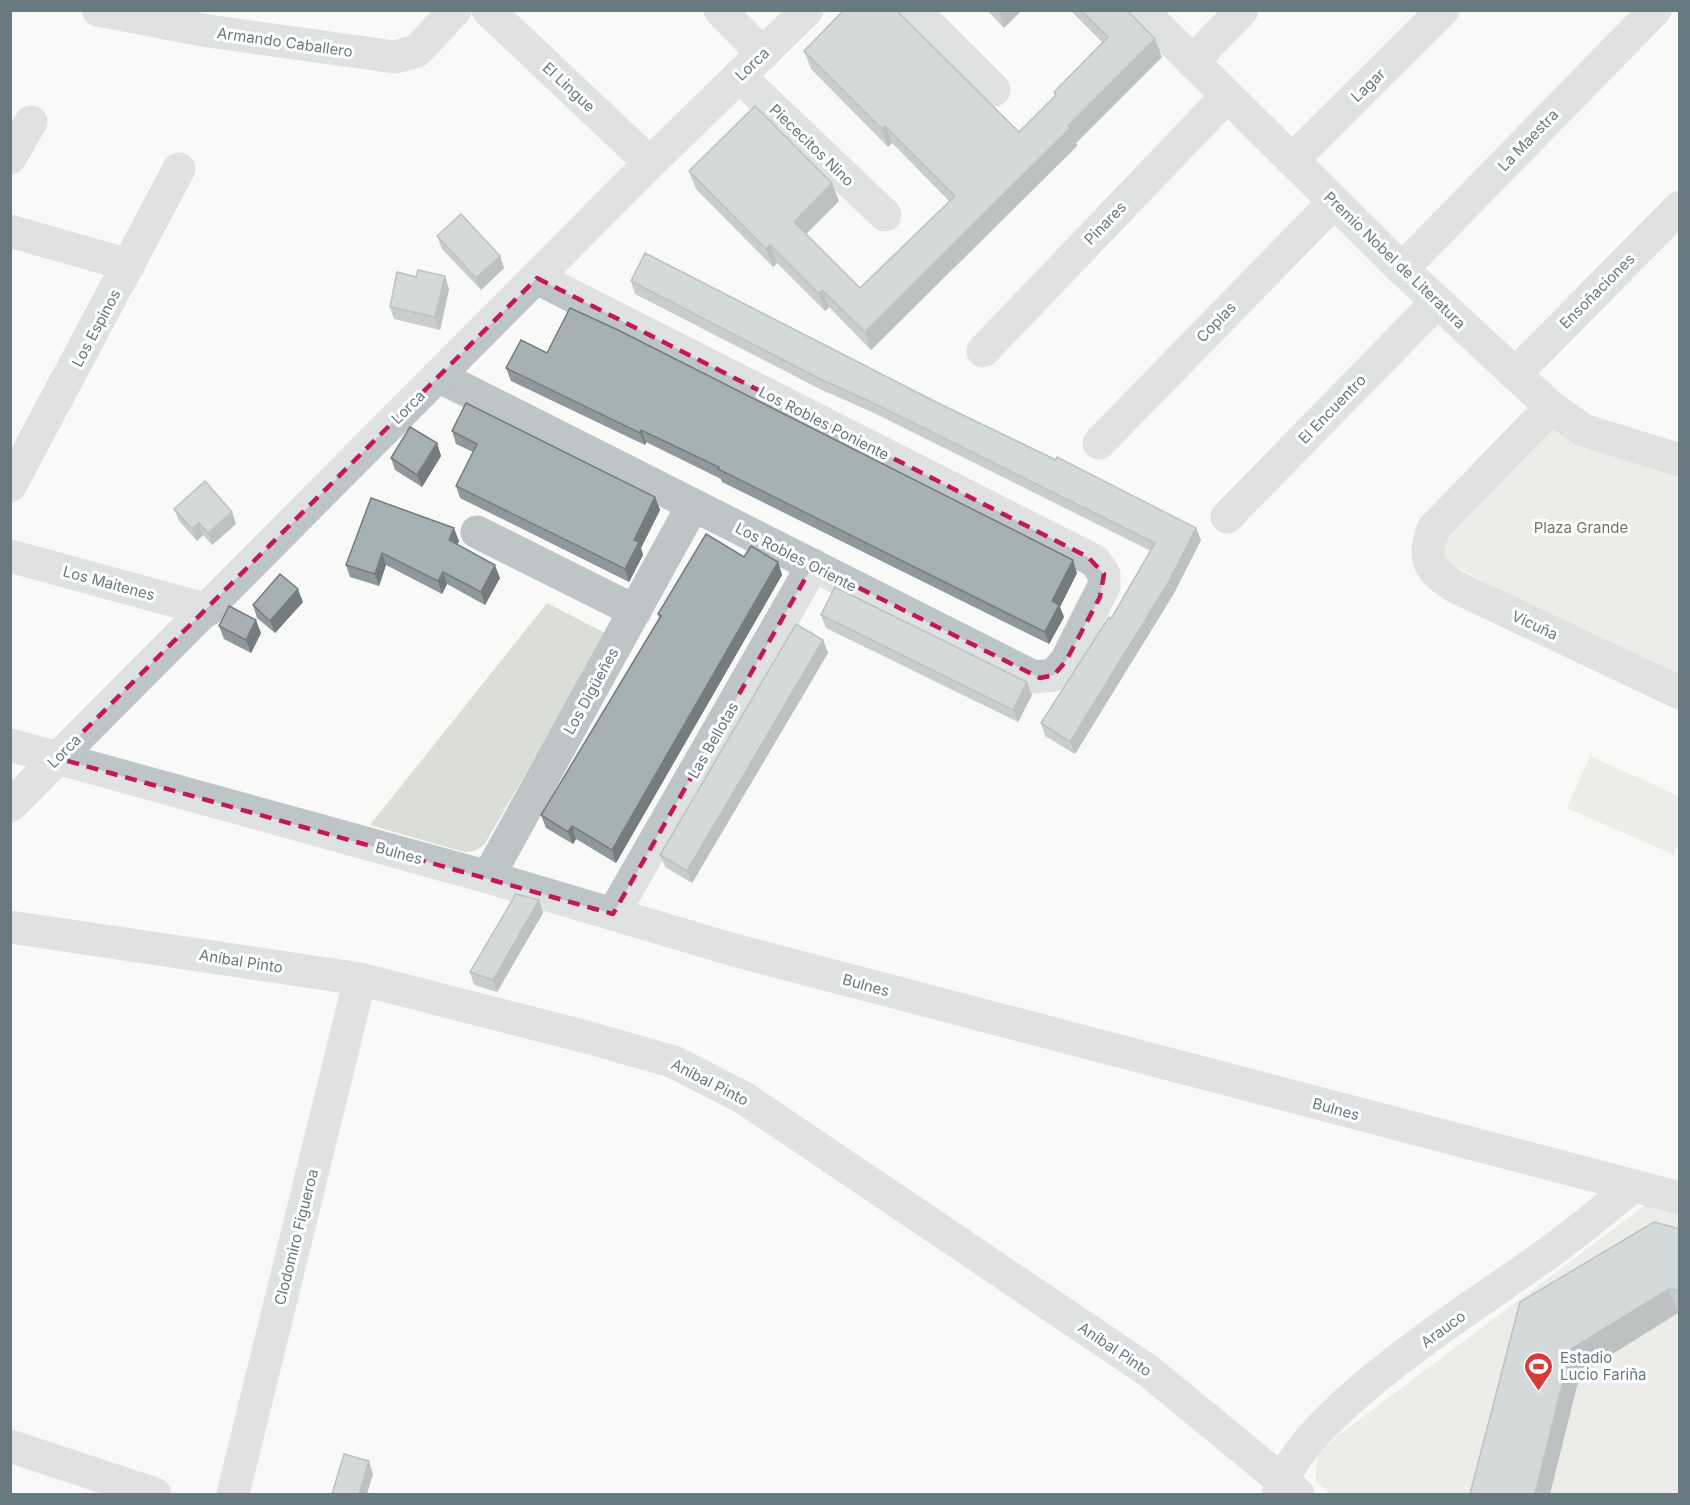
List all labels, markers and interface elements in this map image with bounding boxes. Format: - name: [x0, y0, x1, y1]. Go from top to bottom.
- street label: Armando Caballero: [216, 23, 354, 61]
- street label: Lorca: [731, 43, 773, 85]
- street label: El Lingue: [539, 58, 599, 116]
- street label: Lagar: [1347, 64, 1389, 106]
- street label: Piececitos Nino: [766, 100, 858, 190]
- street label: La Maestra: [1494, 105, 1562, 175]
- street label: Premio Nobel de Literatura: [1320, 187, 1470, 333]
- street label: Pinares: [1080, 197, 1130, 249]
- street label: Ensoñaciones: [1555, 249, 1639, 333]
- street label: Los Espinos: [68, 286, 124, 370]
- street label: Coplas: [1192, 298, 1240, 346]
- street label: El Encuentro: [1294, 370, 1370, 448]
- street label: Los Robles Poniente: [756, 382, 892, 464]
- street label: Lorca: [387, 386, 429, 428]
- street label: Los Robles Oriente: [732, 518, 860, 596]
- park label: Plaza Grande: [1534, 518, 1628, 537]
- street label: Los Maitenes: [61, 562, 157, 604]
- street label: Vicuña: [1509, 606, 1561, 644]
- street label: Los Digüeñes: [559, 644, 623, 738]
- street label: Las Bellotas: [683, 698, 743, 782]
- street label: Lorca: [43, 730, 85, 772]
- street label: Bulnes: [373, 838, 425, 868]
- street label: Aníbal Pinto: [198, 945, 284, 977]
- street label: Bulnes: [840, 970, 892, 1000]
- street label: Aníbal Pinto: [668, 1054, 752, 1110]
- street label: Bulnes: [1310, 1094, 1362, 1124]
- street label: Clodomiro Figueroa: [270, 1167, 322, 1307]
- street label: Arauco: [1417, 1306, 1469, 1352]
- street label: Aníbal Pinto: [1075, 1318, 1155, 1380]
- place label: Estadio Lucio Fariña: [1560, 1348, 1646, 1384]
- sports icon: Estadio Lucio Fariña: [1523, 1350, 1555, 1392]

